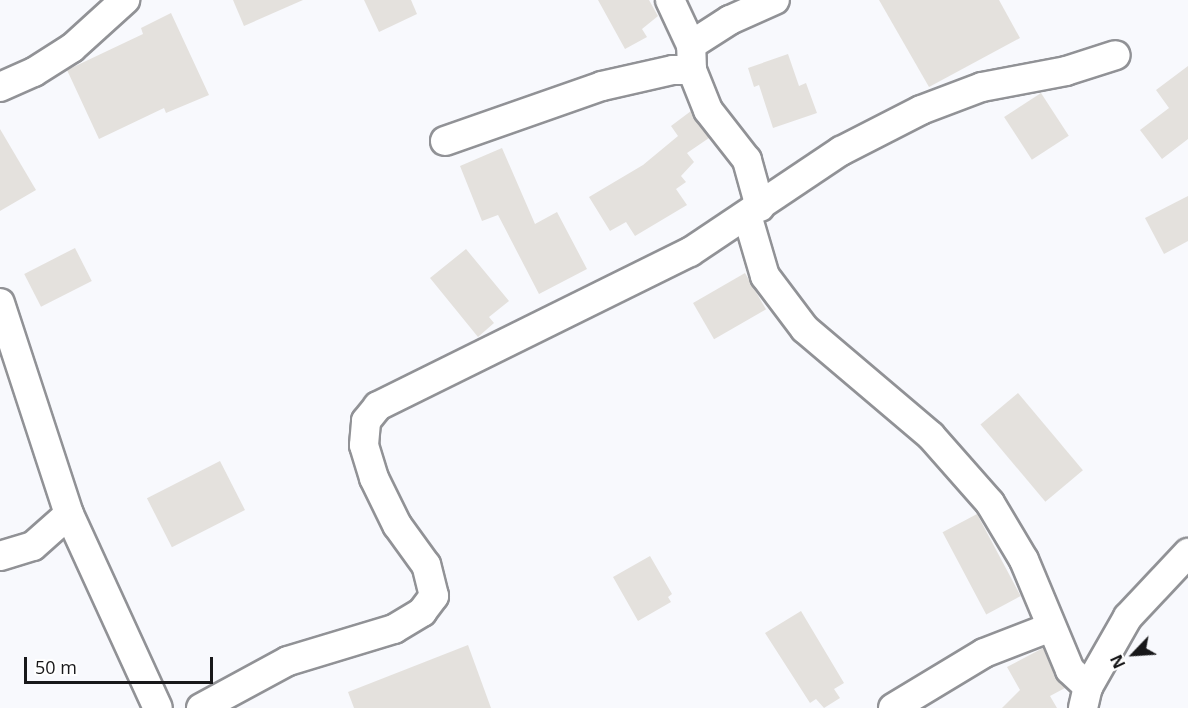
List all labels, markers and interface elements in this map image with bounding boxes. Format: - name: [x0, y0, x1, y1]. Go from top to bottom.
- north arrow: [1104, 624, 1164, 684]
- scale bar: [27, 645, 216, 683]
- text: N: [1105, 651, 1130, 672]
- text: 50 m: [35, 655, 77, 679]

